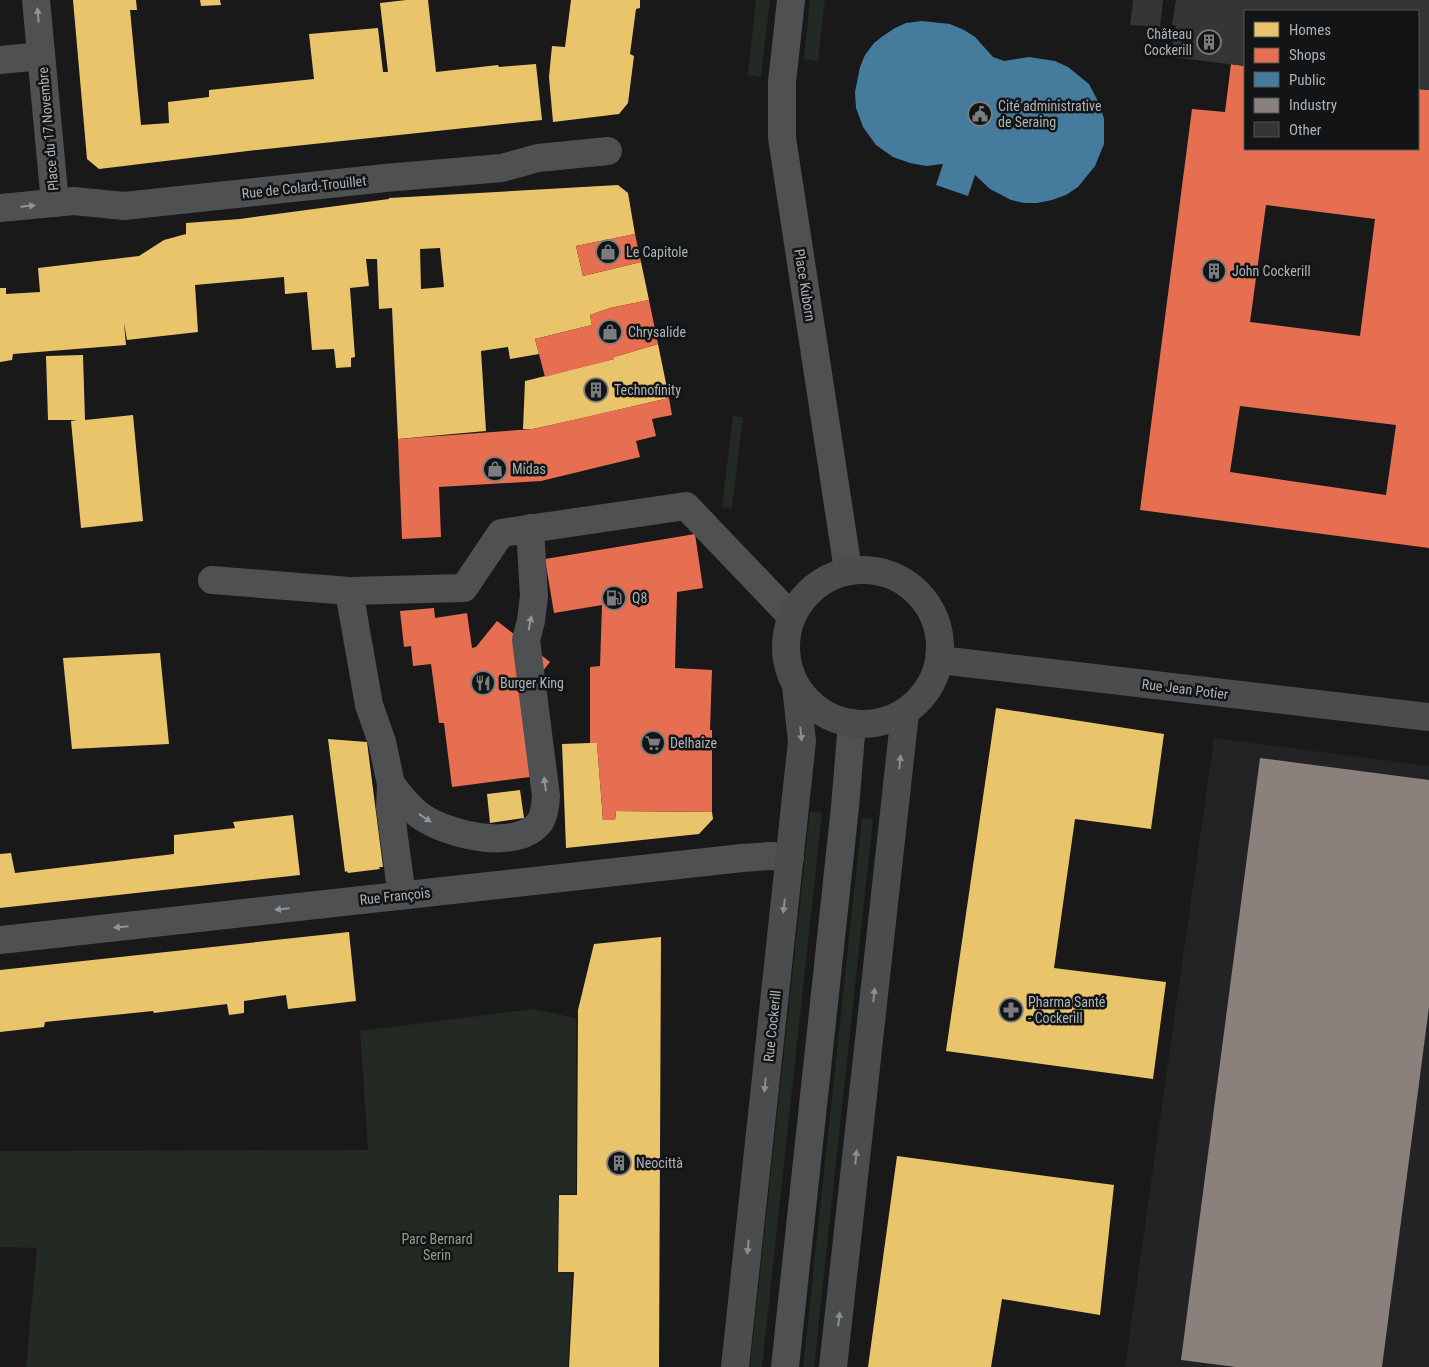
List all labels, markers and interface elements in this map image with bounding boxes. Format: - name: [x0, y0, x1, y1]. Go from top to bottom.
- one-way arrow: [34, 7, 42, 23]
- legend: [1244, 10, 1419, 150]
- text: Homes: [1289, 21, 1331, 39]
- place label: Château Cockerill: [1144, 26, 1192, 58]
- building icon: Château Cockerill: [1196, 29, 1222, 55]
- text: Shops: [1289, 46, 1326, 64]
- street label: Place du 17 Novembre: [35, 66, 61, 192]
- text: Public: [1289, 71, 1326, 89]
- text: Industry: [1289, 96, 1337, 114]
- place label: Cité administrative de Seraing: [998, 98, 1102, 130]
- public building icon: Cité administrative de Seraing: [967, 101, 993, 127]
- text: Other: [1289, 121, 1322, 139]
- street label: Rue de Colard-Trouillet: [241, 173, 367, 201]
- one-way arrow: [20, 202, 36, 210]
- shop icon: Le Capitole: [595, 239, 621, 265]
- place label: Le Capitole: [626, 244, 688, 260]
- street label: Place Kuborn: [791, 248, 819, 322]
- building icon: John Cockerill: [1201, 258, 1227, 284]
- place label: John Cockerill: [1232, 263, 1311, 279]
- shop icon: Chrysalide: [597, 319, 623, 345]
- place label: Chrysalide: [628, 324, 686, 340]
- building icon: Technofinity: [583, 377, 609, 403]
- place label: Technofinity: [614, 382, 681, 398]
- shop icon: Midas: [482, 456, 508, 482]
- place label: Midas: [512, 461, 546, 477]
- fuel station icon: Q8: [601, 585, 627, 611]
- place label: Q8: [632, 590, 647, 606]
- one-way arrow: [527, 615, 535, 631]
- restaurant icon: Burger King: [470, 670, 496, 696]
- place label: Burger King: [500, 675, 564, 691]
- street label: Rue Jean Potier: [1141, 676, 1229, 702]
- one-way arrow: [797, 726, 805, 742]
- supermarket icon: Delhaize: [640, 730, 666, 756]
- place label: Delhaize: [670, 735, 717, 751]
- one-way arrow: [896, 754, 904, 770]
- one-way arrow: [541, 776, 549, 792]
- one-way arrow: [418, 813, 432, 823]
- street label: Rue François: [359, 884, 431, 908]
- one-way arrow: [780, 898, 788, 914]
- one-way arrow: [274, 905, 290, 913]
- one-way arrow: [113, 923, 129, 931]
- one-way arrow: [870, 987, 878, 1003]
- street label: Rue Cockerill: [760, 989, 784, 1063]
- place label: Pharma Santé - Cockerill: [1028, 994, 1106, 1026]
- pharmacy icon: Pharma Santé - Cockerill: [998, 997, 1024, 1023]
- one-way arrow: [761, 1077, 769, 1093]
- one-way arrow: [852, 1149, 860, 1165]
- building icon: Neocittà: [606, 1150, 632, 1176]
- place label: Neocittà: [636, 1155, 683, 1171]
- park label: Parc Bernard Serin: [401, 1231, 473, 1263]
- one-way arrow: [744, 1239, 752, 1255]
- one-way arrow: [835, 1310, 843, 1326]

